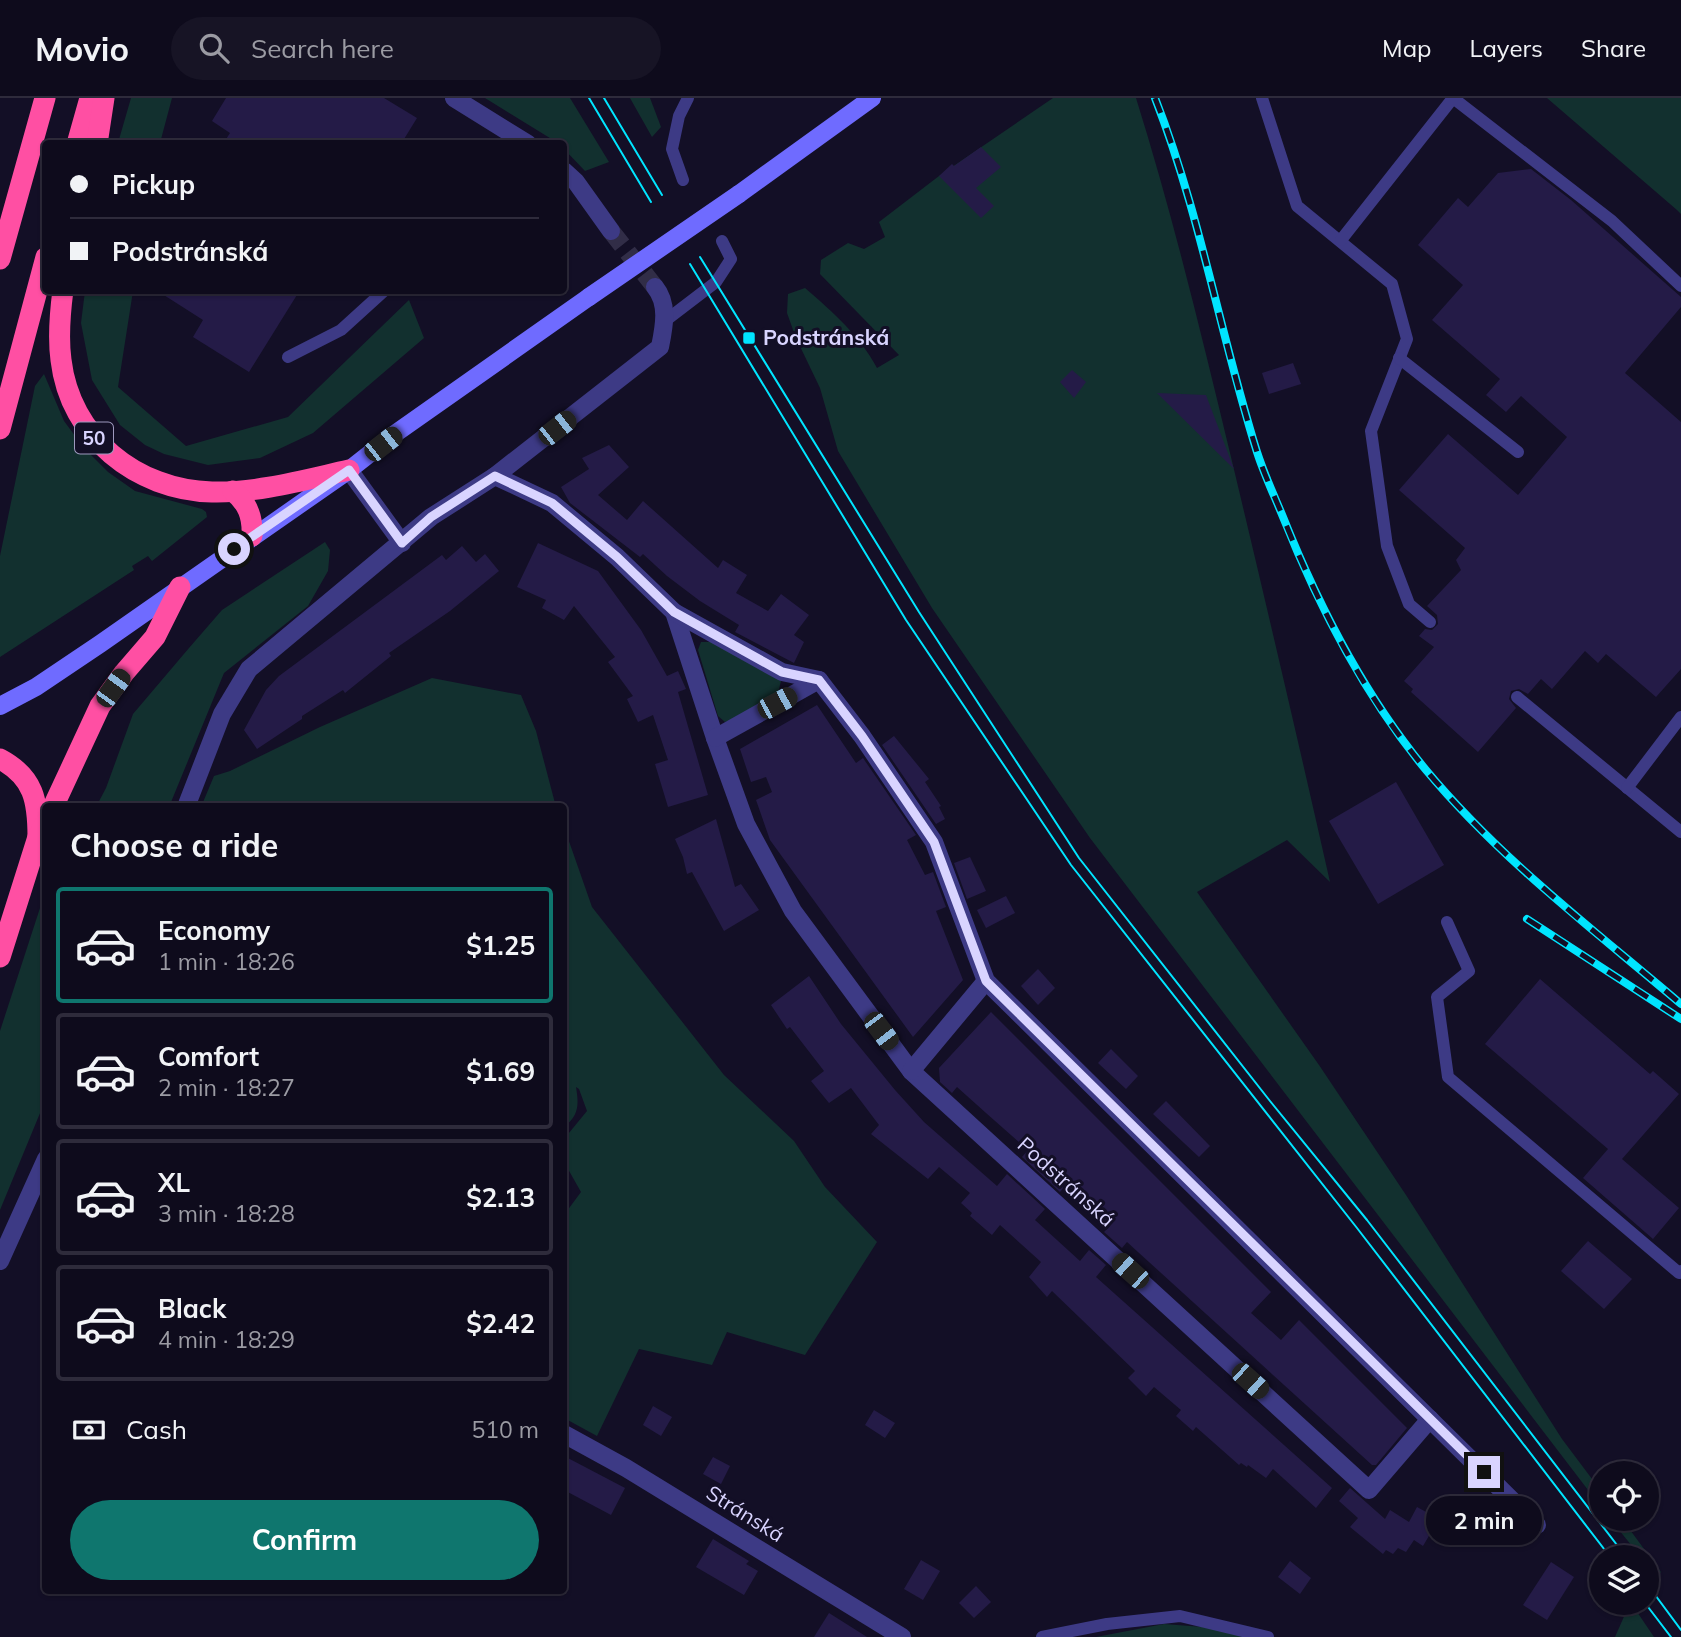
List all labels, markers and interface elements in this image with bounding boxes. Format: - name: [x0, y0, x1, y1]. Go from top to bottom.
- search box: [171, 17, 661, 80]
- text: Movio: [35, 28, 129, 69]
- icon: search: [195, 29, 233, 67]
- text: Search here: [251, 32, 394, 65]
- text: Map: [1382, 33, 1431, 63]
- text: Layers: [1469, 33, 1543, 63]
- text: Share: [1581, 33, 1646, 63]
- text: Pickup: [112, 168, 195, 201]
- text: Podstránská: [112, 235, 268, 268]
- place label: Podstránská: [763, 324, 889, 350]
- marker: Podstránská: [741, 330, 757, 346]
- car: [534, 407, 581, 449]
- road number: 50: [75, 422, 113, 454]
- car: [360, 423, 407, 465]
- route start: [218, 533, 250, 565]
- car: [93, 665, 134, 711]
- car: [754, 684, 801, 722]
- text: Choose a ride: [70, 825, 278, 865]
- icon: car: [74, 914, 137, 977]
- text: Economy: [158, 914, 270, 947]
- text: $1.25: [466, 929, 535, 962]
- text: 1 min · 18:26: [158, 947, 295, 976]
- car: [860, 1008, 903, 1054]
- icon: car: [74, 1040, 137, 1103]
- text: Comfort: [158, 1040, 259, 1073]
- text: $1.69: [466, 1055, 535, 1088]
- text: 2 min · 18:27: [158, 1073, 295, 1102]
- street label: Podstránská: [1013, 1131, 1121, 1232]
- icon: car: [74, 1166, 137, 1229]
- text: XL: [158, 1166, 190, 1199]
- text: $2.13: [466, 1181, 535, 1214]
- text: 3 min · 18:28: [158, 1199, 295, 1228]
- car: [1108, 1249, 1153, 1293]
- icon: car: [74, 1292, 137, 1355]
- text: Black: [158, 1292, 226, 1325]
- text: $2.42: [466, 1307, 535, 1340]
- text: 4 min · 18:29: [158, 1325, 295, 1354]
- car: [1228, 1359, 1273, 1403]
- icon: cash: [70, 1411, 108, 1449]
- text: Cash: [126, 1413, 187, 1446]
- text: 510 m: [471, 1415, 539, 1444]
- route end: [1468, 1456, 1500, 1488]
- map controls: [1589, 1461, 1659, 1615]
- button: locate: [1589, 1461, 1659, 1531]
- street label: Stránská: [702, 1479, 789, 1547]
- callout: 2 min: [1426, 1496, 1542, 1546]
- button: Confirm: [70, 1500, 539, 1580]
- text: 2 min: [1454, 1506, 1514, 1535]
- button: layers: [1589, 1545, 1659, 1615]

